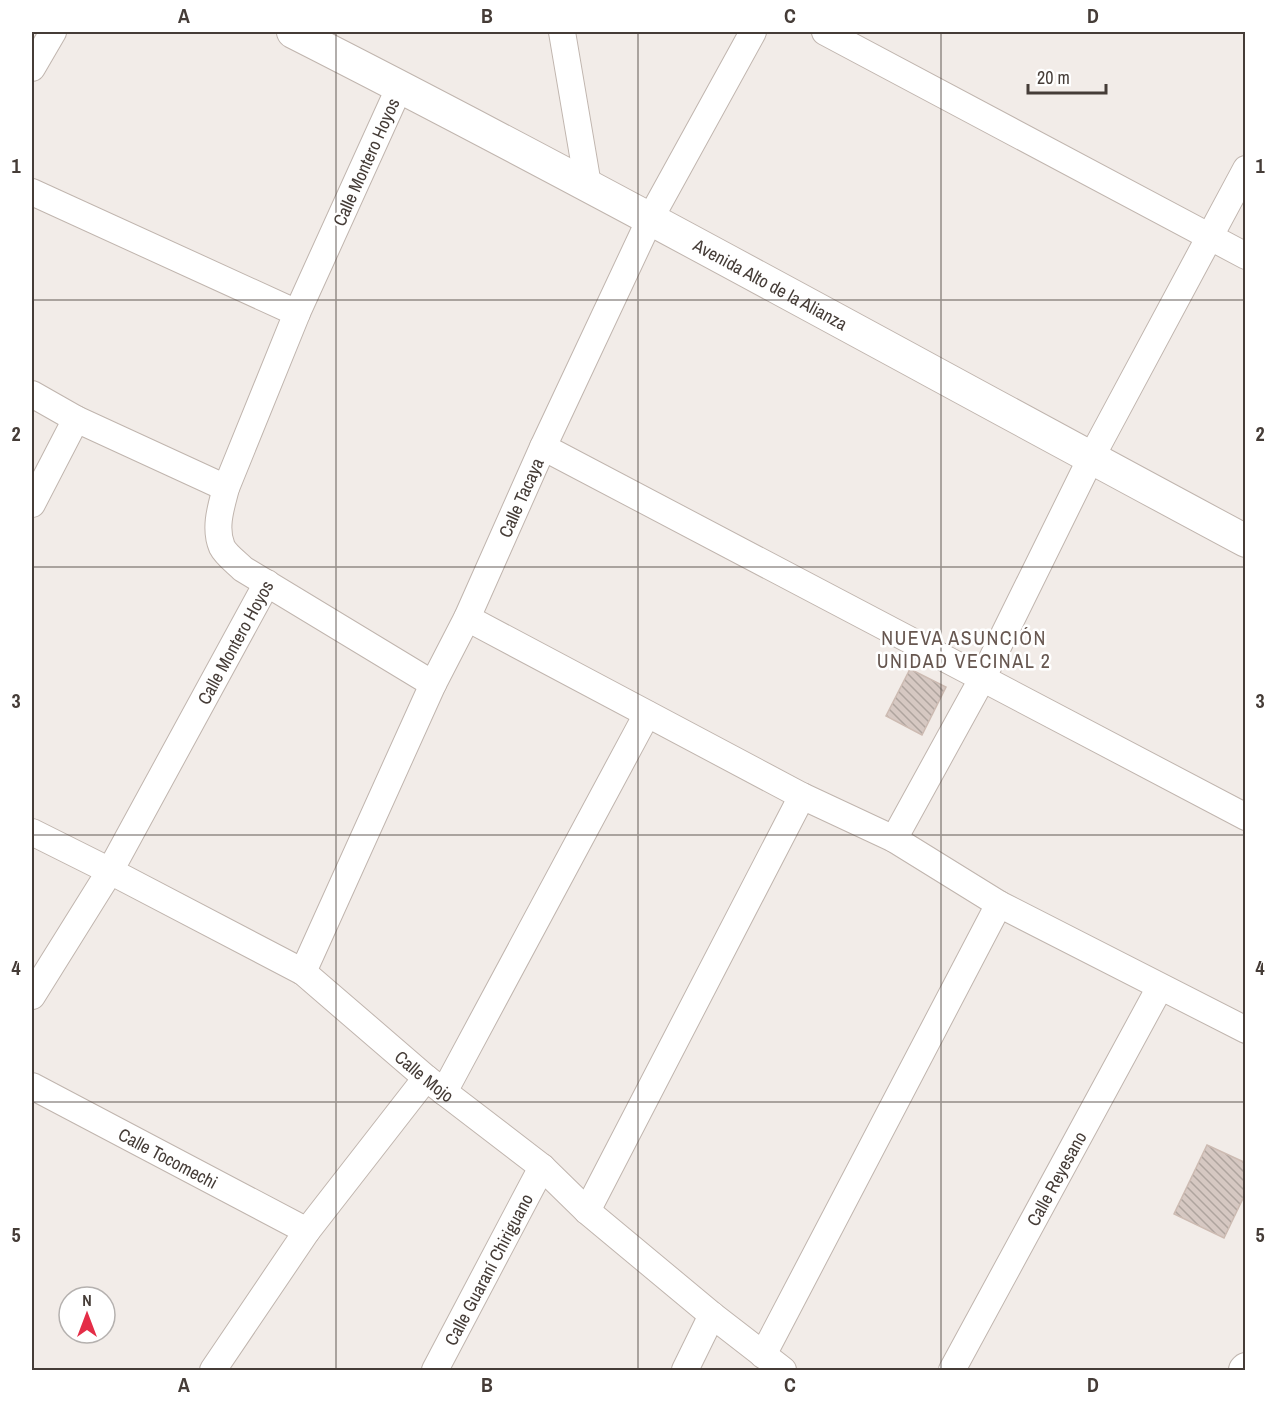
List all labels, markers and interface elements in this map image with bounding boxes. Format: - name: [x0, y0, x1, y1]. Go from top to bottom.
- text: A: [178, 2, 190, 29]
- text: B: [481, 2, 493, 29]
- text: C: [784, 2, 796, 29]
- text: D: [1087, 2, 1099, 29]
- scale bar: [1028, 57, 1106, 95]
- text: 20 m: [1037, 65, 1070, 90]
- street label: Calle Montero Hoyos: [327, 94, 405, 230]
- text: 1: [11, 152, 21, 179]
- text: 1: [1255, 152, 1265, 179]
- street label: Avenida Alto de la Alianza: [688, 232, 852, 336]
- text: 2: [11, 420, 21, 447]
- text: 2: [1255, 420, 1265, 447]
- street label: Calle Tacaya: [492, 454, 549, 541]
- street label: Calle Montero Hoyos: [191, 576, 279, 709]
- district label: NUEVA ASUNCIÓN UNIDAD VECINAL 2: [877, 624, 1051, 674]
- text: 3: [11, 687, 21, 714]
- text: 3: [1255, 687, 1265, 714]
- text: 4: [11, 954, 21, 981]
- text: 4: [1255, 954, 1265, 981]
- street label: Calle Mojo: [390, 1044, 459, 1108]
- street label: Calle Tocomechi: [114, 1121, 222, 1194]
- street label: Calle Reyesano: [1020, 1127, 1092, 1230]
- street label: Calle Guaraní Chiriguano: [438, 1189, 538, 1349]
- text: 5: [11, 1221, 21, 1248]
- text: 5: [1255, 1221, 1265, 1248]
- north arrow: [57, 1285, 117, 1345]
- text: N: [82, 1289, 92, 1311]
- text: A: [178, 1371, 190, 1398]
- text: B: [481, 1371, 493, 1398]
- text: C: [784, 1371, 796, 1398]
- text: D: [1087, 1371, 1099, 1398]

